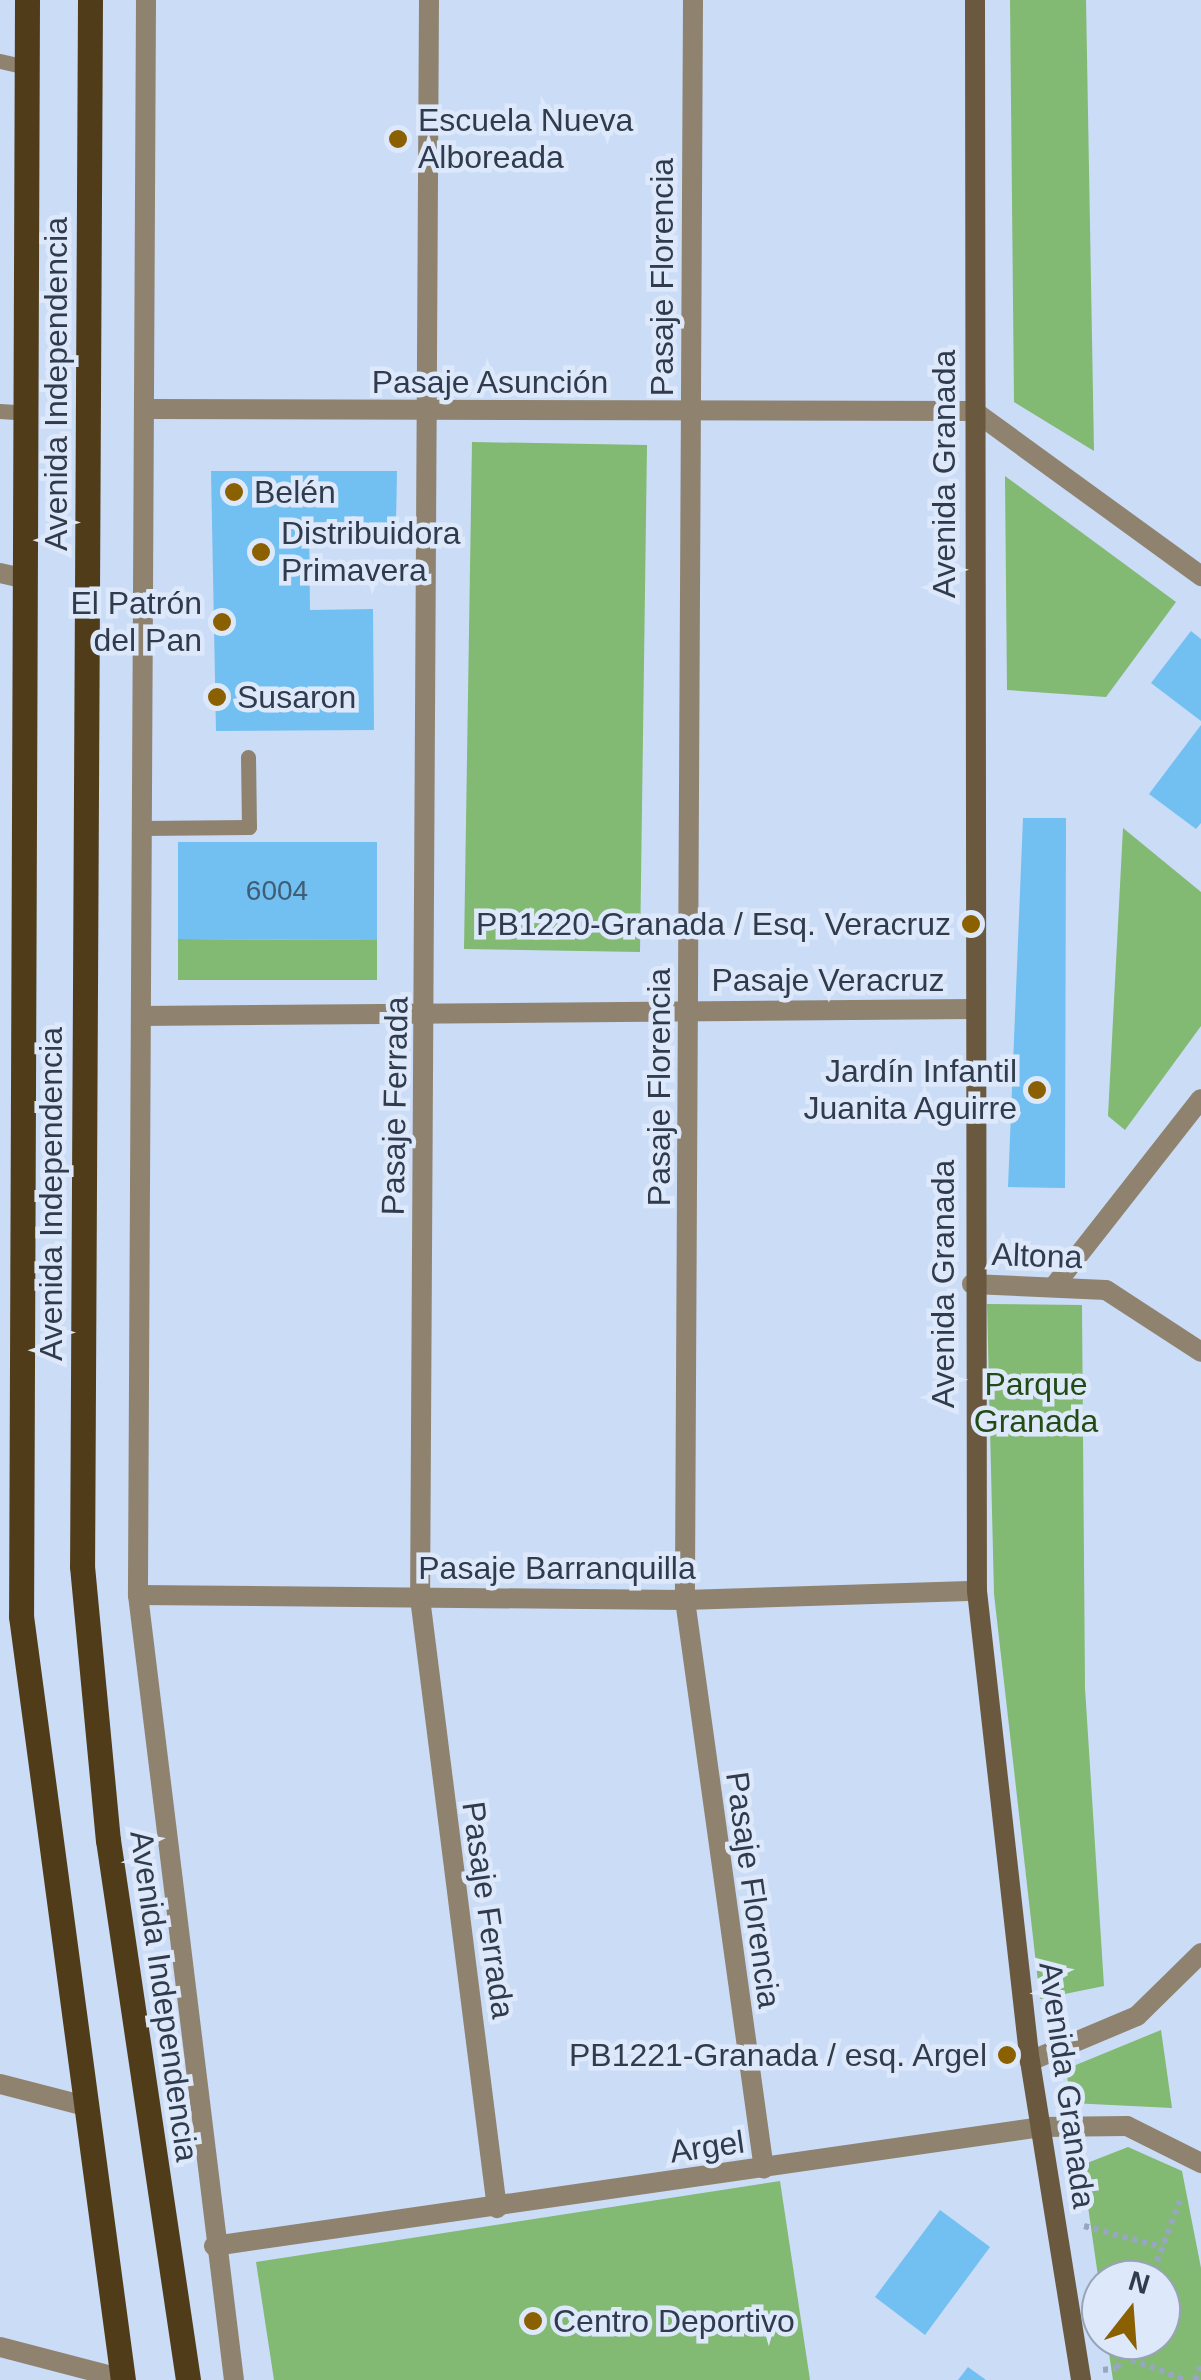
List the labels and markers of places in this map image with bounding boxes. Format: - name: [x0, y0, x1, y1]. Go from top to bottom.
- place label: Escuela Nueva Alboreada: [418, 102, 633, 177]
- marker: Escuela Nueva Alboreada: [387, 128, 409, 150]
- place label: Belén: [254, 473, 336, 511]
- marker: Belén: [223, 481, 245, 503]
- place label: Distribuidora Primavera: [281, 515, 461, 590]
- marker: Distribuidora Primavera: [250, 541, 272, 563]
- place label: El Patrón del Pan: [70, 585, 202, 660]
- marker: El Patrón del Pan: [211, 611, 233, 633]
- place label: Susaron: [237, 678, 356, 716]
- marker: Susaron: [206, 686, 228, 708]
- place label: PB1220-Granada / Esq. Veracruz: [476, 905, 951, 943]
- marker: PB1220-Granada / Esq. Veracruz: [960, 913, 982, 935]
- place label: Jardín Infantil Juanita Aguirre: [802, 1053, 1017, 1128]
- marker: Jardín Infantil Juanita Aguirre: [1026, 1079, 1048, 1101]
- place label: PB1221-Granada / esq. Argel: [567, 2036, 987, 2074]
- marker: PB1221-Granada / esq. Argel: [996, 2044, 1018, 2066]
- place label: Centro Deportivo: [553, 2302, 795, 2340]
- marker: Centro Deportivo: [522, 2310, 544, 2332]

